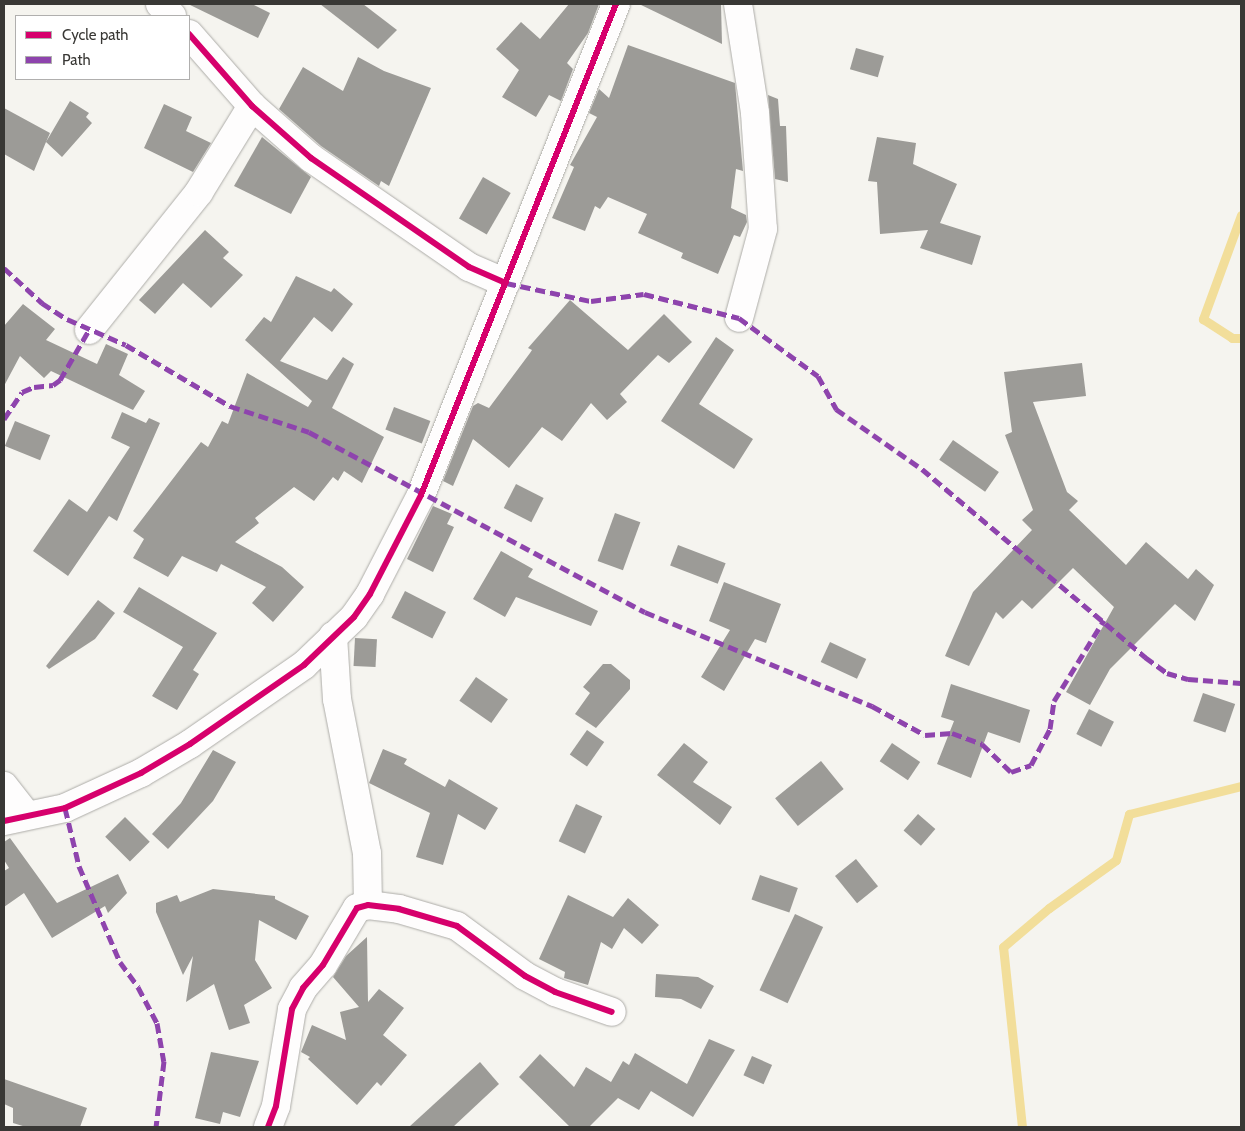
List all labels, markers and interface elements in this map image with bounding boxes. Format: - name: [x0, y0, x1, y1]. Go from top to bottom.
- legend: [15, 15, 190, 80]
- text: Cycle path: [62, 26, 128, 44]
- text: Path: [62, 51, 91, 69]

